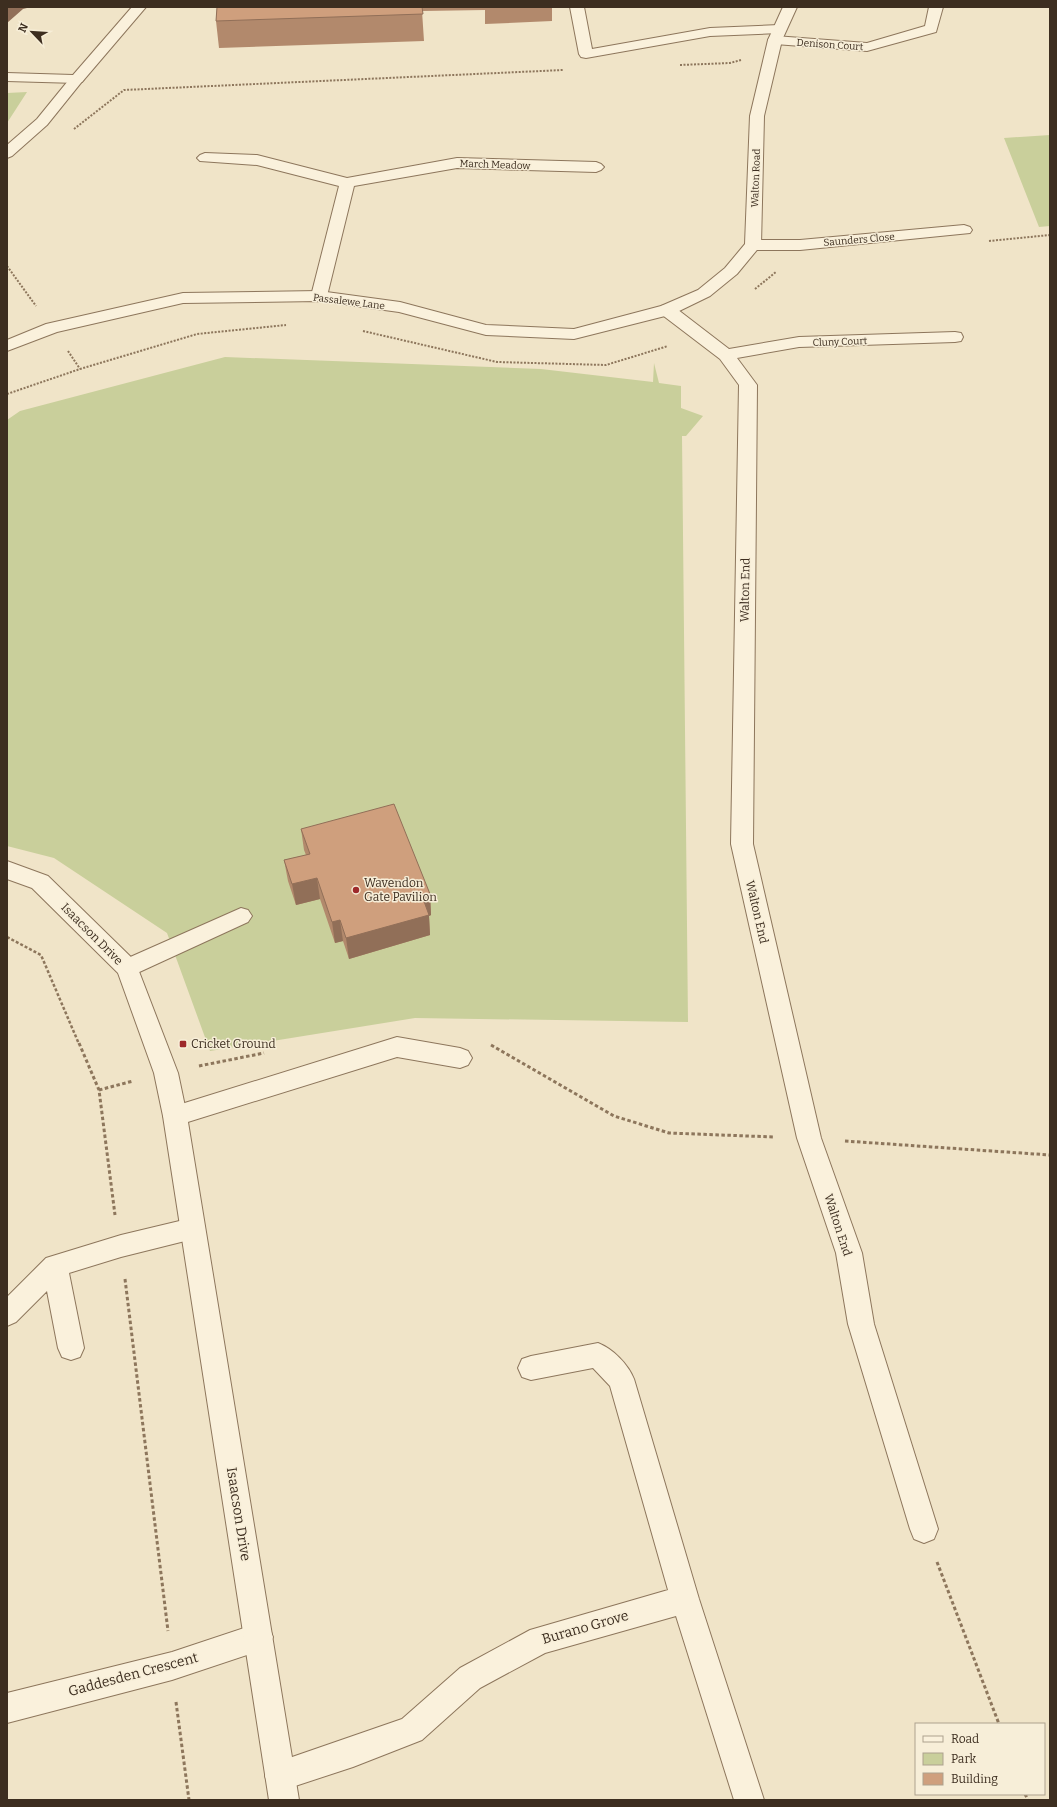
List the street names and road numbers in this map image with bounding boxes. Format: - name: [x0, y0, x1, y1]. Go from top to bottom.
- street label: Denison Court: [796, 37, 864, 53]
- street label: Walton Road: [749, 148, 763, 208]
- street label: March Meadow: [459, 158, 532, 172]
- street label: Saunders Close: [823, 231, 895, 249]
- street label: Passalewe Lane: [312, 292, 386, 312]
- street label: Cluny Court: [812, 335, 868, 349]
- street label: Walton End: [737, 558, 753, 622]
- street label: Walton End: [743, 879, 771, 945]
- street label: Isaacson Drive: [58, 900, 126, 968]
- street label: Walton End: [821, 1192, 855, 1258]
- street label: Isaacson Drive: [223, 1466, 254, 1562]
- street label: Burano Grove: [540, 1607, 630, 1648]
- street label: Gaddesden Crescent: [66, 1649, 200, 1700]

